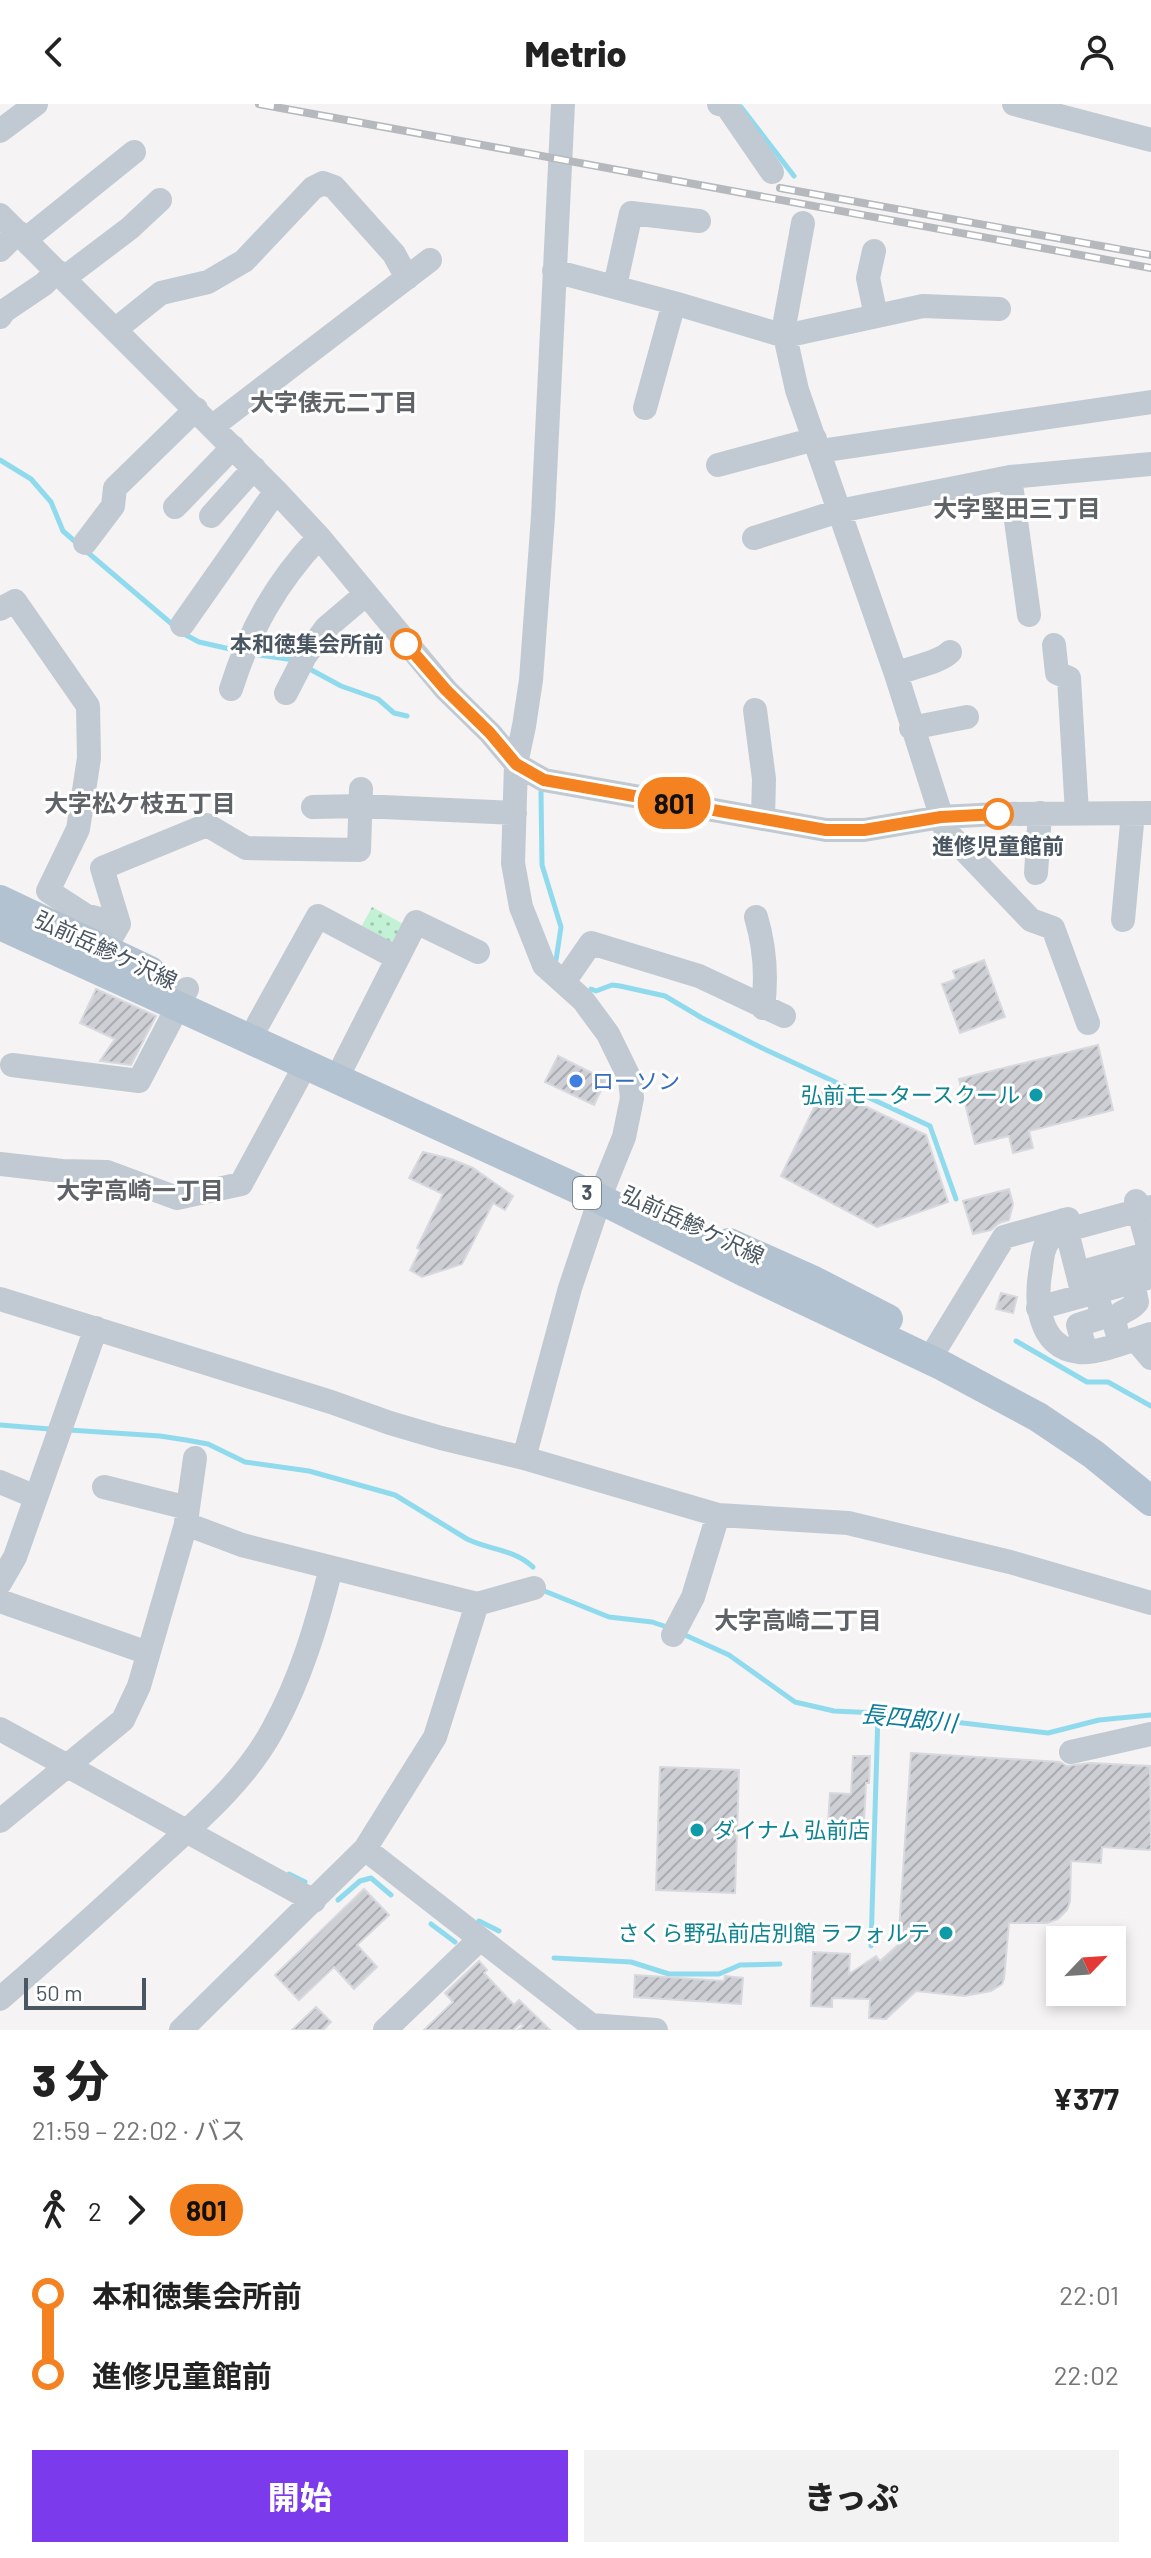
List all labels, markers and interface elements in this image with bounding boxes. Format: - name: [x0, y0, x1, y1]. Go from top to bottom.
- icon: back: [32, 30, 76, 74]
- icon: person: [1075, 30, 1119, 74]
- text: Metrio: [524, 31, 627, 74]
- district label: 大字俵元二丁目: [250, 387, 418, 416]
- district label: 大字堅田三丁目: [933, 493, 1101, 522]
- marker: 本和徳集会所前: [391, 629, 421, 659]
- place label: 本和徳集会所前: [230, 630, 384, 656]
- line badge: 801: [628, 777, 720, 829]
- text: 801: [654, 786, 694, 820]
- district label: 大字松ケ枝五丁目: [44, 788, 236, 817]
- marker: 進修児童館前: [983, 799, 1013, 829]
- place label: 進修児童館前: [932, 832, 1064, 858]
- street label: 弘前岳鰺ケ沢線: [31, 905, 182, 993]
- place label: ローソン: [592, 1067, 680, 1093]
- marker: ローソン: [567, 1072, 585, 1090]
- place label: 弘前モータースクール: [801, 1081, 1020, 1107]
- marker: 弘前モータースクール: [1027, 1086, 1045, 1104]
- district label: 大字高崎一丁目: [56, 1175, 224, 1204]
- road number: 3: [573, 1177, 601, 1209]
- street label: 弘前岳鰺ケ沢線: [618, 1180, 769, 1268]
- district label: 大字高崎二丁目: [714, 1605, 882, 1634]
- water label: 長四郎川: [860, 1698, 961, 1737]
- place label: ダイナム 弘前店: [713, 1816, 870, 1842]
- marker: ダイナム 弘前店: [688, 1821, 706, 1839]
- place label: さくら野弘前店別館 ラフォルテ: [618, 1919, 930, 1945]
- marker: さくら野弘前店別館 ラフォルテ: [937, 1924, 955, 1942]
- north arrow: [1046, 1926, 1126, 2006]
- map controls: [1046, 1926, 1126, 2006]
- scale bar: [24, 1974, 146, 2010]
- text: 50 m: [36, 1979, 82, 2005]
- text: 3 分: [32, 2053, 109, 2106]
- text: ¥377: [1052, 2080, 1119, 2116]
- text: 21:59 – 22:02 · バス: [32, 2114, 246, 2145]
- icon: walk: [32, 2188, 76, 2232]
- icon: forward: [114, 2188, 158, 2232]
- text: 801: [186, 2193, 227, 2227]
- text: 2: [88, 2195, 102, 2226]
- text: 本和徳集会所前: [92, 2277, 302, 2313]
- text: 22:01: [1059, 2279, 1119, 2310]
- text: 進修児童館前: [92, 2357, 272, 2393]
- text: 22:02: [1054, 2359, 1119, 2390]
- button: 開始: [32, 2450, 568, 2542]
- button: きっぷ: [584, 2450, 1119, 2542]

